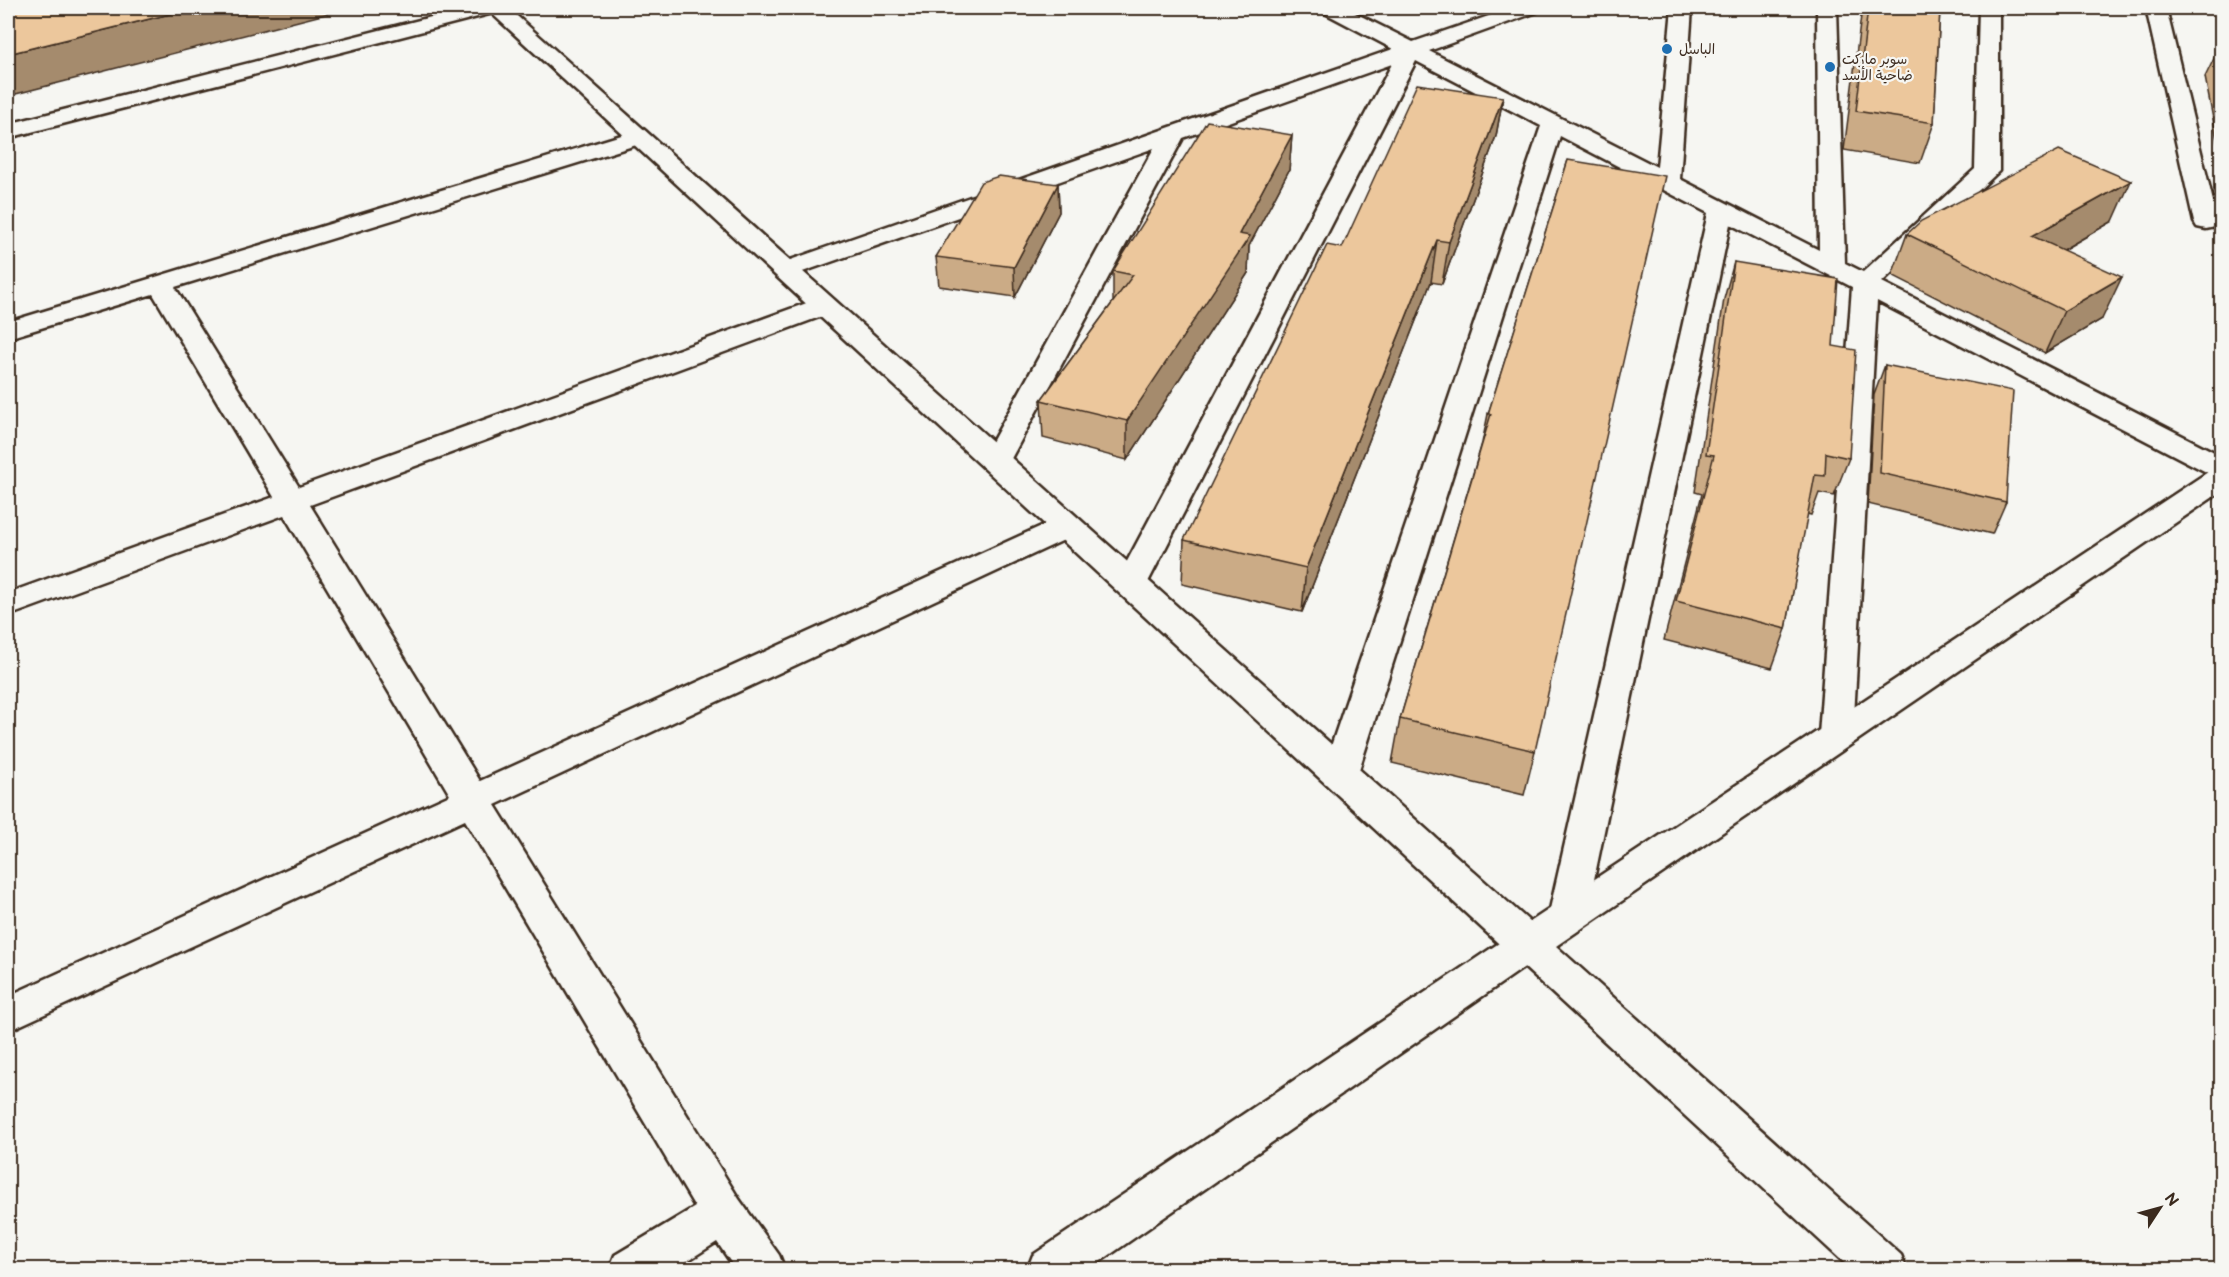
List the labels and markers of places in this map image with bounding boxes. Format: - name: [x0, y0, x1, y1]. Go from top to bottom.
- place label: الباسل: [1679, 41, 1715, 58]
- marker: الباسل: [1660, 42, 1674, 56]
- place label: سوبر ماركت ضاحية الأسد: [1842, 51, 1913, 84]
- marker: سوبر ماركت ضاحية الأسد: [1823, 60, 1837, 74]

